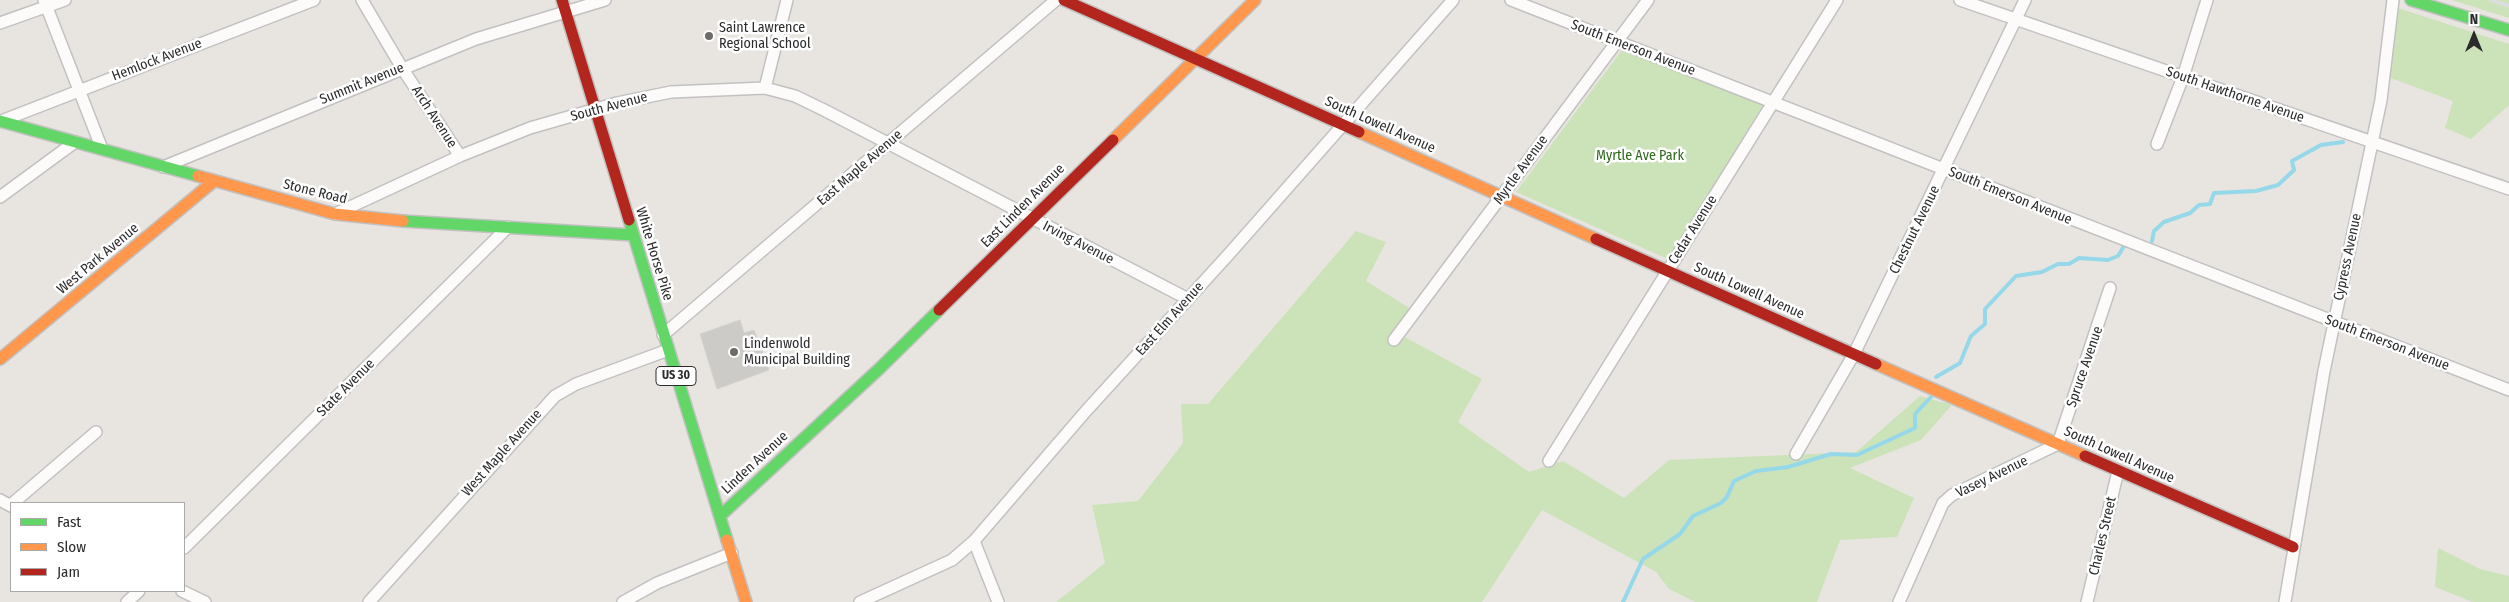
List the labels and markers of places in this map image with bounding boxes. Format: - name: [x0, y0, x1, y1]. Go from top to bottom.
- place label: Saint Lawrence Regional School: [719, 20, 811, 52]
- marker: Saint Lawrence Regional School: [703, 30, 715, 42]
- place label: Lindenwold Municipal Building: [744, 336, 850, 368]
- marker: Lindenwold Municipal Building: [728, 346, 740, 358]

